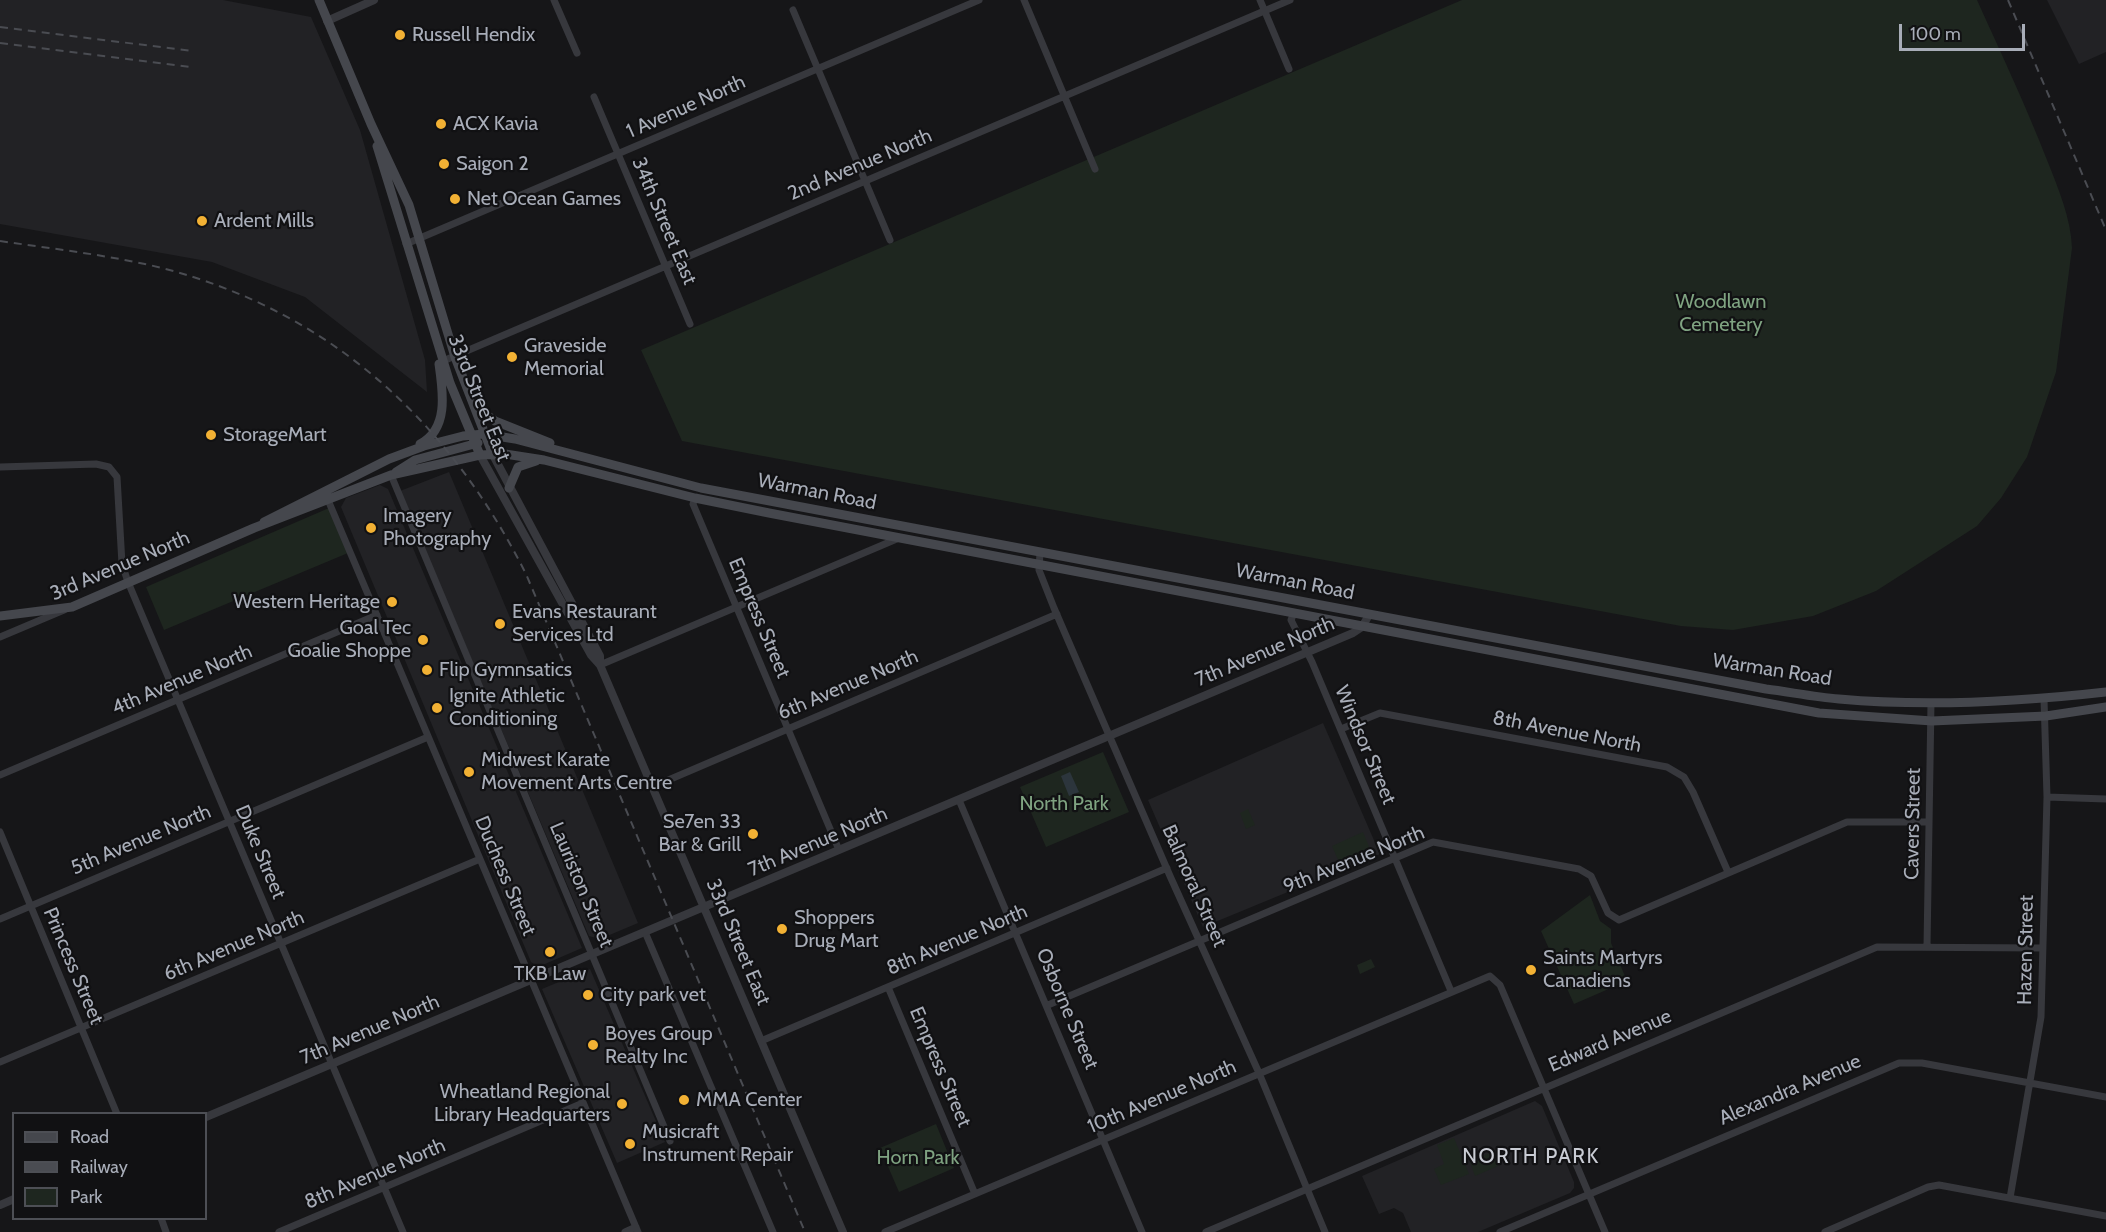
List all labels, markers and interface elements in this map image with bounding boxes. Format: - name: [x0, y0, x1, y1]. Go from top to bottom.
- scale bar: [1902, 12, 2028, 50]
- place label: Russell Hendix: [412, 23, 535, 47]
- text: 100 m: [1910, 23, 1961, 45]
- marker: Russell Hendix: [393, 28, 407, 42]
- street label: 1 Avenue North: [623, 70, 749, 144]
- place label: ACX Kavia: [453, 112, 538, 136]
- marker: ACX Kavia: [434, 117, 448, 131]
- street label: 2nd Avenue North: [784, 124, 936, 206]
- place label: Saigon 2: [456, 152, 529, 176]
- street label: 34th Street East: [626, 154, 702, 288]
- marker: Saigon 2: [437, 157, 451, 171]
- place label: Net Ocean Games: [467, 187, 621, 211]
- marker: Net Ocean Games: [448, 192, 462, 206]
- place label: Ardent Mills: [214, 209, 314, 233]
- marker: Ardent Mills: [195, 214, 209, 228]
- park label: Woodlawn Cemetery: [1676, 290, 1766, 337]
- street label: 33rd Street East: [443, 331, 515, 465]
- place label: Graveside Memorial: [524, 334, 606, 381]
- marker: Graveside Memorial: [505, 350, 519, 364]
- place label: StorageMart: [223, 423, 327, 447]
- marker: StorageMart: [204, 428, 218, 442]
- street label: Warman Road: [756, 469, 878, 515]
- place label: Imagery Photography: [383, 504, 491, 551]
- marker: Imagery Photography: [364, 521, 378, 535]
- street label: 3rd Avenue North: [47, 526, 193, 606]
- street label: Empress Street: [723, 554, 795, 682]
- street label: Warman Road: [1234, 559, 1356, 605]
- place label: Western Heritage: [233, 590, 380, 614]
- marker: Western Heritage: [385, 595, 399, 609]
- place label: Evans Restaurant Services Ltd: [512, 600, 657, 647]
- street label: 7th Avenue North: [1192, 612, 1338, 692]
- place label: Goal Tec Goalie Shoppe: [287, 616, 411, 663]
- marker: Evans Restaurant Services Ltd: [493, 617, 507, 631]
- marker: Goal Tec Goalie Shoppe: [416, 633, 430, 647]
- street label: 4th Avenue North: [108, 640, 256, 720]
- street label: 6th Avenue North: [774, 645, 922, 725]
- street label: Warman Road: [1711, 649, 1833, 691]
- place label: Flip Gymnsatics: [439, 658, 572, 682]
- marker: Flip Gymnsatics: [420, 663, 434, 677]
- street label: Windsor Street: [1329, 682, 1401, 808]
- place label: Ignite Athletic Conditioning: [449, 684, 565, 731]
- marker: Ignite Athletic Conditioning: [430, 701, 444, 715]
- street label: 8th Avenue North: [1491, 706, 1643, 758]
- place label: Midwest Karate Movement Arts Centre: [481, 748, 672, 795]
- marker: Midwest Karate Movement Arts Centre: [462, 765, 476, 779]
- street label: Cavers Street: [1900, 768, 1926, 880]
- park label: North Park: [1019, 792, 1109, 816]
- street label: 5th Avenue North: [67, 800, 215, 880]
- street label: Duke Street: [230, 801, 290, 903]
- street label: 7th Avenue North: [745, 802, 891, 882]
- place label: Se7en 33 Bar & Grill: [659, 810, 741, 857]
- street label: Duchess Street: [469, 813, 541, 939]
- street label: Lauriston Street: [544, 819, 618, 951]
- street label: Balmoral Street: [1156, 821, 1232, 951]
- street label: 9th Avenue North: [1280, 821, 1428, 899]
- marker: Se7en 33 Bar & Grill: [746, 827, 760, 841]
- street label: 33rd Street East: [701, 875, 775, 1009]
- street label: Hazen Street: [2013, 895, 2039, 1005]
- street label: 8th Avenue North: [883, 899, 1031, 981]
- street label: Princess Street: [38, 904, 108, 1028]
- street label: 6th Avenue North: [160, 906, 308, 986]
- place label: Shoppers Drug Mart: [794, 906, 878, 953]
- marker: Shoppers Drug Mart: [775, 922, 789, 936]
- marker: TKB Law: [543, 945, 557, 959]
- street label: Osborne Street: [1031, 945, 1103, 1073]
- place label: Saints Martyrs Canadiens: [1543, 946, 1663, 993]
- place label: TKB Law: [514, 962, 586, 986]
- marker: Saints Martyrs Canadiens: [1524, 963, 1538, 977]
- place label: City park vet: [600, 983, 706, 1007]
- marker: City park vet: [581, 988, 595, 1002]
- street label: 7th Avenue North: [297, 990, 443, 1070]
- street label: Empress Street: [904, 1003, 976, 1131]
- street label: Edward Avenue: [1545, 1004, 1675, 1078]
- place label: Boyes Group Realty Inc: [605, 1022, 713, 1069]
- marker: Boyes Group Realty Inc: [586, 1038, 600, 1052]
- street label: Alexandra Avenue: [1715, 1049, 1865, 1131]
- street label: 10th Avenue North: [1084, 1055, 1240, 1139]
- place label: Wheatland Regional Library Headquarters: [434, 1080, 610, 1127]
- place label: MMA Center: [696, 1088, 802, 1112]
- marker: MMA Center: [677, 1093, 691, 1107]
- marker: Wheatland Regional Library Headquarters: [615, 1097, 629, 1111]
- legend: [12, 1112, 207, 1220]
- place label: Musicraft Instrument Repair: [642, 1120, 793, 1167]
- text: Road: [70, 1126, 109, 1148]
- street label: 8th Avenue North: [301, 1133, 449, 1215]
- marker: Musicraft Instrument Repair: [623, 1137, 637, 1151]
- district label: NORTH PARK: [1462, 1144, 1600, 1170]
- park label: Horn Park: [877, 1146, 959, 1170]
- text: Railway: [70, 1156, 128, 1178]
- text: Park: [70, 1186, 102, 1208]

